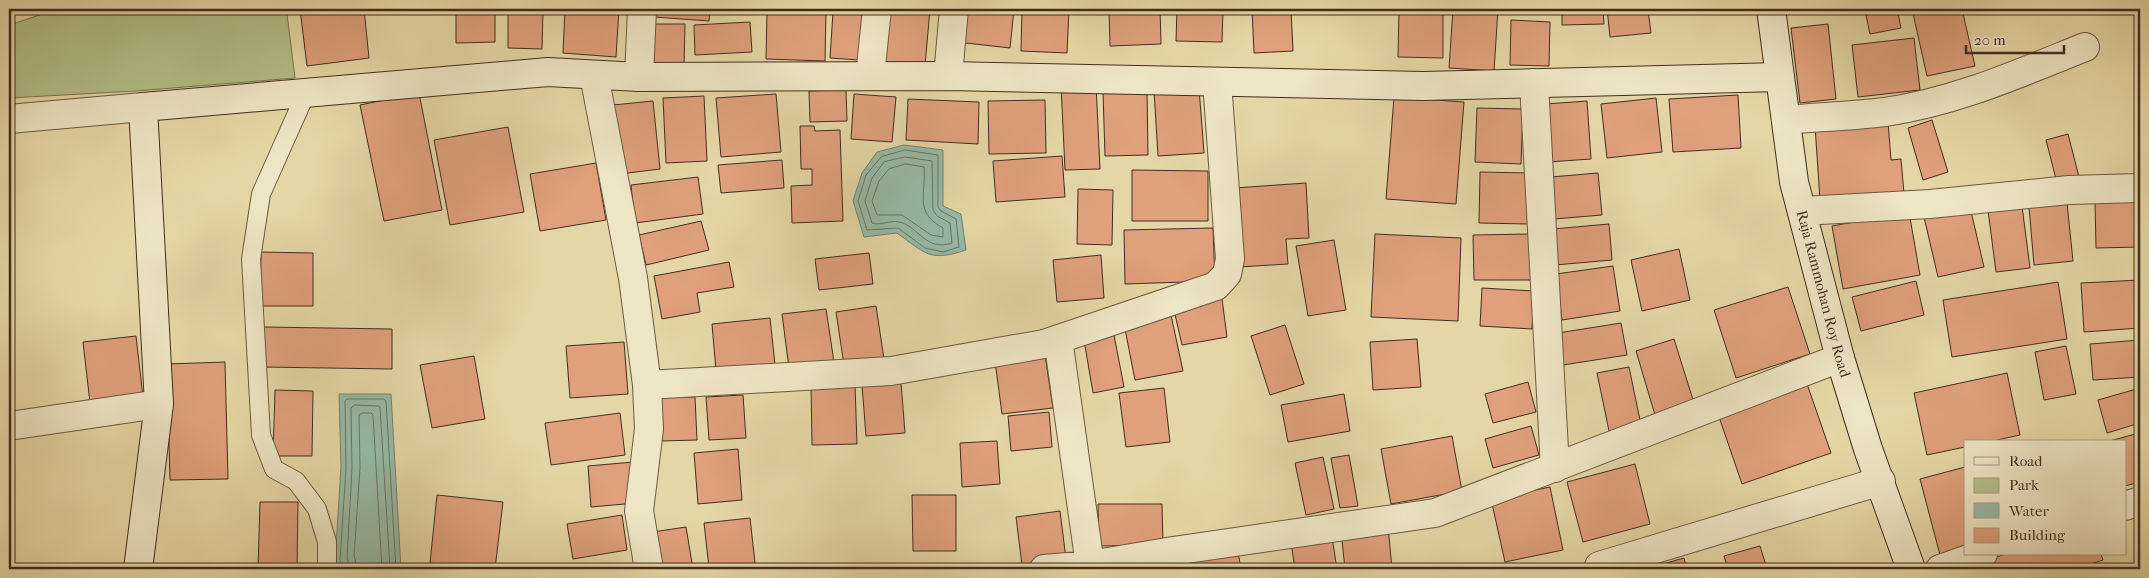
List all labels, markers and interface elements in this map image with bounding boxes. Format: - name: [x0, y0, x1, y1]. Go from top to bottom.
- scale bar: [1966, 22, 2064, 54]
- text: 20 m: [1974, 31, 2006, 49]
- street label: Raja Rammohan Roy Road: [1793, 208, 1855, 380]
- legend: [1964, 440, 2126, 556]
- text: Road: [2009, 452, 2043, 470]
- text: Park: [2009, 476, 2039, 494]
- text: Water: [2008, 502, 2049, 520]
- text: Building: [2009, 526, 2066, 544]

